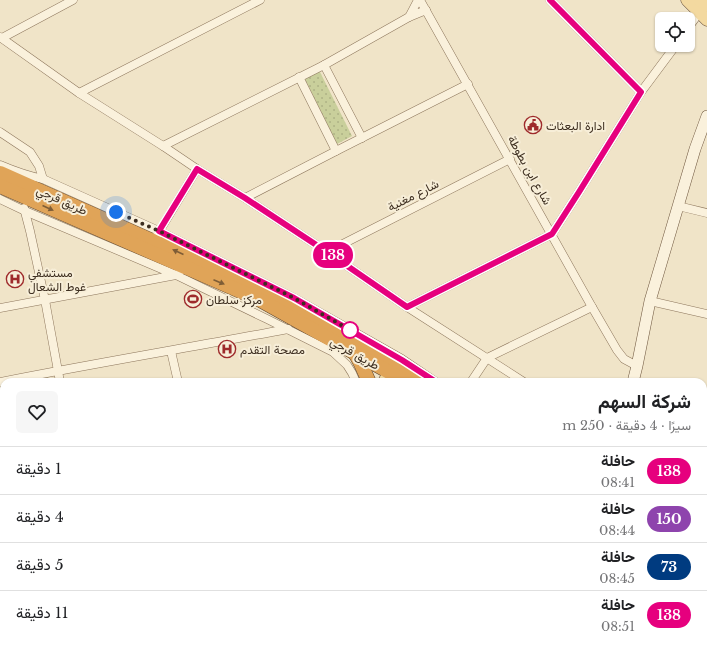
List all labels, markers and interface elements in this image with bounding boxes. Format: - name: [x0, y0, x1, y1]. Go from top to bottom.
- map controls: [655, 12, 695, 52]
- button: locate: [655, 12, 695, 52]
- public building icon: ادارة البعثات: [523, 115, 543, 135]
- place label: ادارة البعثات: [546, 118, 605, 134]
- street label: شارع ابن بطوطة: [503, 133, 555, 208]
- street label: شارع مغنية: [385, 176, 442, 216]
- street label: طريق قرجي: [33, 182, 90, 221]
- your location: [106, 202, 126, 222]
- one-way arrow: [43, 205, 54, 211]
- line badge: 138: [310, 242, 356, 268]
- text: 138: [321, 246, 345, 264]
- one-way arrow: [173, 249, 184, 255]
- place label: مستشفي غوط الشعال: [28, 265, 86, 295]
- hospital icon: مستشفي غوط الشعال: [5, 269, 25, 289]
- one-way arrow: [213, 279, 224, 285]
- sports icon: مركز سلطان: [183, 289, 203, 309]
- place label: مركز سلطان: [206, 292, 262, 308]
- unlabelled marker: [341, 321, 359, 339]
- street label: طريق قرجي: [326, 333, 382, 375]
- hospital icon: مصحة التقدم: [217, 339, 237, 359]
- place label: مصحة التقدم: [240, 342, 305, 358]
- text: شركة السهم: [598, 390, 691, 413]
- button: heart: [16, 391, 58, 433]
- text: سيرًا · 4 دقيقة · 250 m: [562, 417, 691, 434]
- text: حافلة: [601, 451, 635, 470]
- text: 1 دقيقة: [16, 459, 62, 478]
- text: 138: [657, 462, 681, 480]
- text: 08:41: [601, 474, 635, 491]
- text: حافلة: [601, 499, 635, 518]
- text: 4 دقيقة: [16, 507, 64, 526]
- text: 150: [656, 510, 682, 528]
- text: 08:44: [599, 522, 635, 539]
- text: حافلة: [601, 547, 635, 566]
- text: 5 دقيقة: [16, 555, 64, 574]
- text: 73: [661, 558, 677, 576]
- text: 08:45: [599, 570, 635, 587]
- text: حافلة: [601, 595, 635, 614]
- text: 11 دقيقة: [16, 603, 68, 622]
- text: 138: [657, 606, 681, 624]
- text: 08:51: [601, 618, 635, 635]

